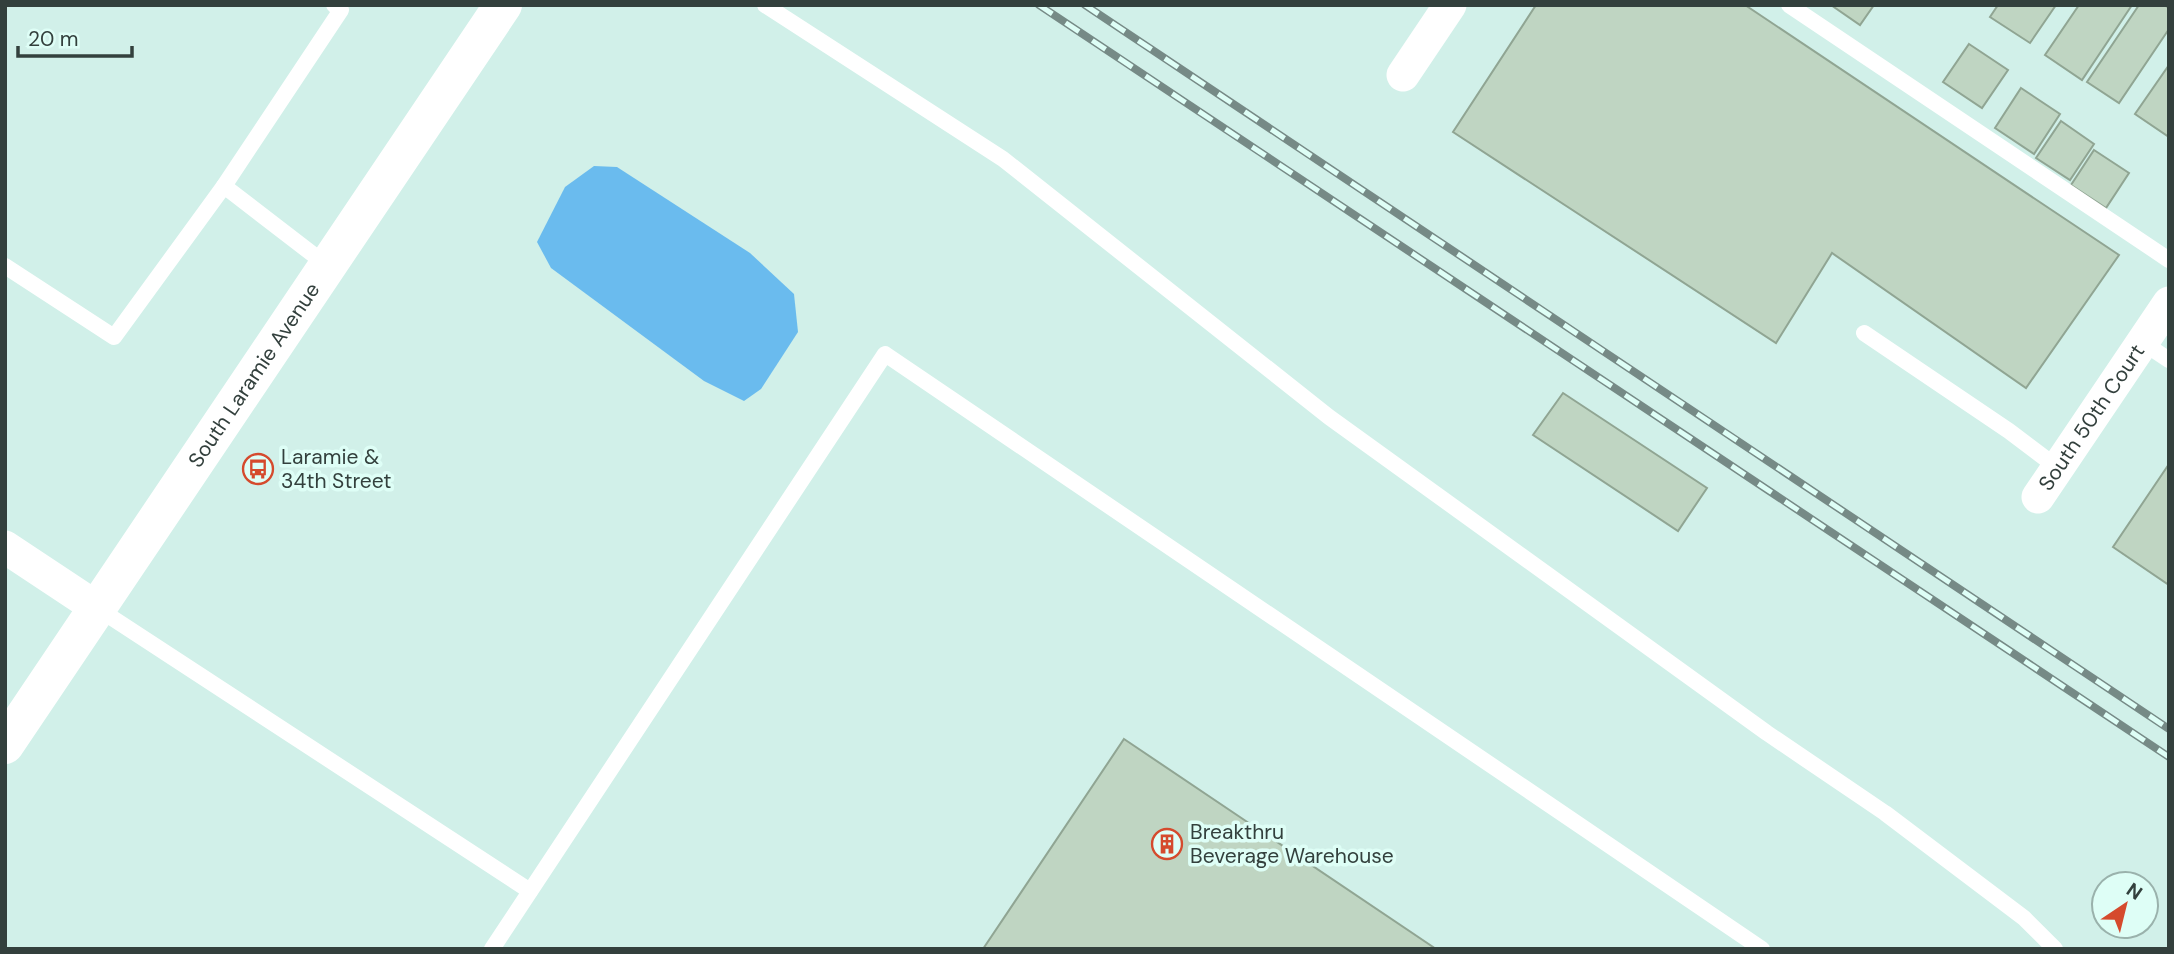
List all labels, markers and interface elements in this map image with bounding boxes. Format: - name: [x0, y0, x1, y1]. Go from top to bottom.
- scale bar: [18, 14, 131, 58]
- text: 20 m: [28, 25, 79, 53]
- street label: South Laramie Avenue: [182, 277, 326, 473]
- street label: South 50th Court: [2032, 339, 2151, 496]
- place label: Laramie & 34th Street: [281, 443, 392, 495]
- bus stop icon: Laramie & 34th Street: [241, 452, 275, 486]
- place label: Breakthru Beverage Warehouse: [1190, 818, 1394, 870]
- building icon: Breakthru Beverage Warehouse: [1150, 827, 1184, 861]
- north arrow: [2090, 870, 2160, 940]
- text: N: [2122, 877, 2147, 906]

